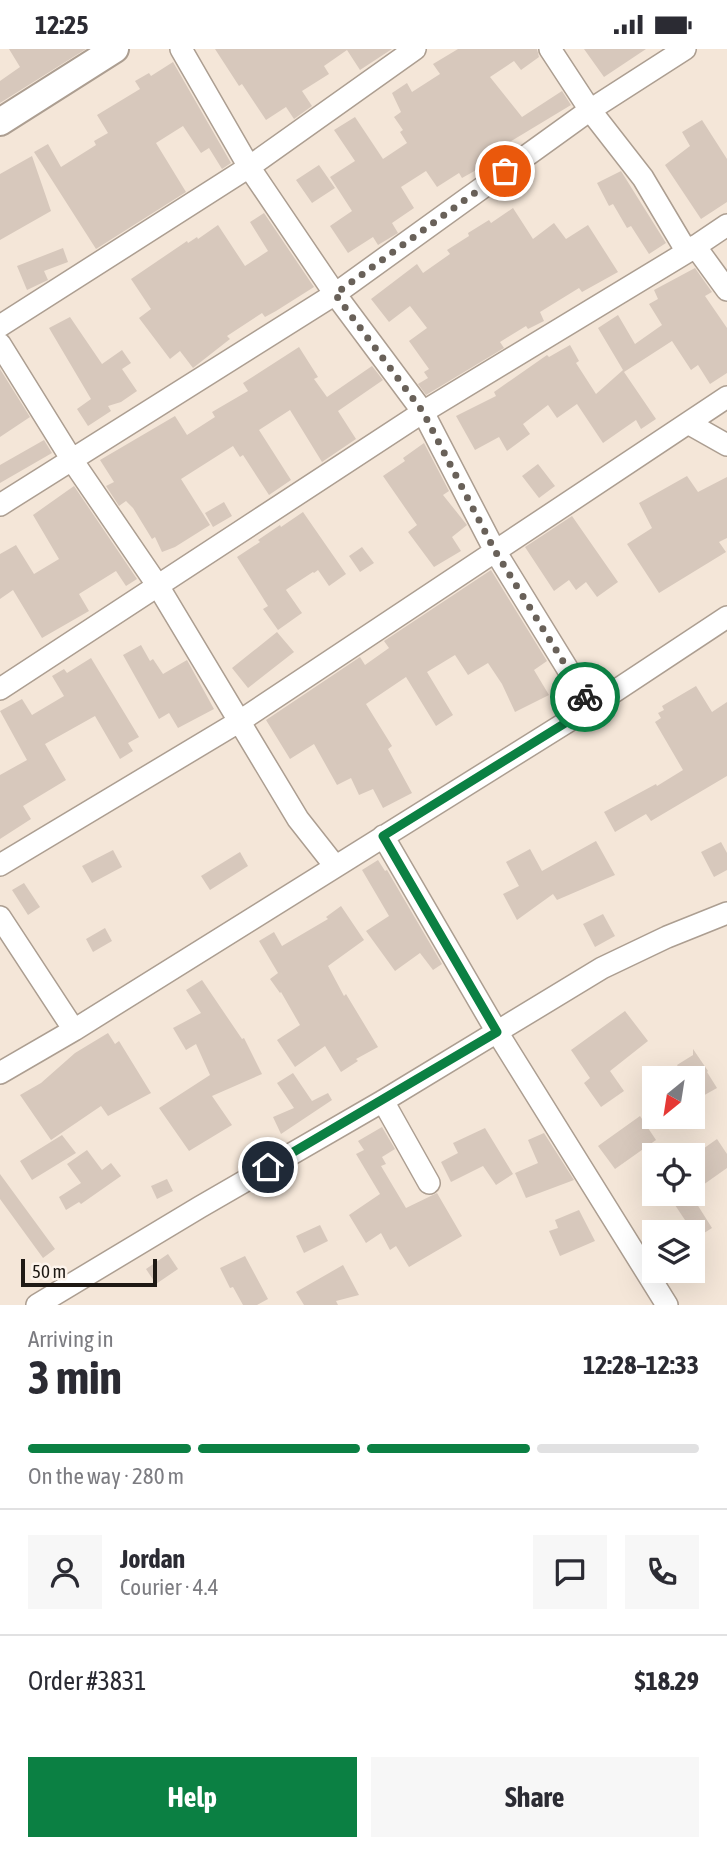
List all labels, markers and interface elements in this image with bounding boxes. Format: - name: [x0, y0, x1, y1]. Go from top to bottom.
- text: 12:25: [35, 10, 89, 40]
- pin: [475, 141, 535, 201]
- icon: bag: [486, 152, 524, 190]
- courier: [550, 662, 620, 732]
- icon: bike: [566, 678, 604, 716]
- north arrow: [642, 1066, 705, 1129]
- map controls: [642, 1066, 705, 1283]
- pin: [238, 1137, 298, 1197]
- button: locate: [642, 1143, 705, 1206]
- icon: home: [249, 1148, 287, 1186]
- button: layers: [642, 1220, 705, 1283]
- scale bar: [21, 1256, 158, 1288]
- text: 50 m: [32, 1260, 66, 1282]
- text: Arriving in: [28, 1326, 114, 1352]
- text: 12:28–12:33: [583, 1350, 699, 1380]
- text: 3 min: [28, 1351, 122, 1404]
- text: On the way · 280 m: [28, 1463, 184, 1489]
- button: person: [28, 1535, 102, 1609]
- button: chat: [533, 1535, 607, 1609]
- button: phone: [625, 1535, 699, 1609]
- text: Jordan: [120, 1544, 185, 1574]
- text: Courier · 4.4: [120, 1574, 219, 1600]
- text: Order #3831: [28, 1666, 147, 1696]
- text: $18.29: [635, 1666, 699, 1696]
- button: Help: [28, 1757, 357, 1837]
- button: Share: [371, 1757, 699, 1837]

